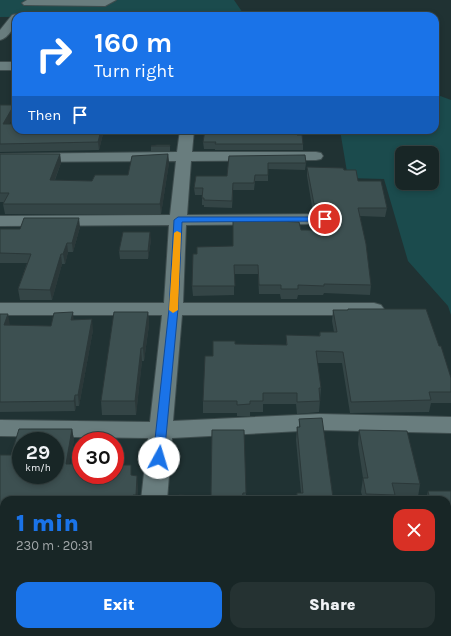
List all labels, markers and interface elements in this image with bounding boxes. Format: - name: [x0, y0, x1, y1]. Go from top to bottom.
- text: 160 m: [94, 26, 172, 59]
- icon: right: [28, 28, 80, 80]
- text: Turn right: [94, 60, 174, 82]
- icon: arrive: [69, 104, 91, 126]
- text: Then: [28, 106, 61, 124]
- map controls: [395, 146, 439, 190]
- button: layers: [395, 146, 439, 190]
- pin: [308, 202, 342, 236]
- icon: arrive: [314, 208, 336, 230]
- speed limit sign: 30: [72, 432, 124, 484]
- position arrow: [138, 437, 180, 479]
- text: 29: [26, 441, 50, 464]
- text: km/h: [25, 462, 51, 474]
- text: 1 min: [16, 509, 79, 537]
- button: close: [393, 509, 435, 551]
- text: 230 m · 20:31: [16, 538, 93, 553]
- button: Exit: [16, 582, 222, 628]
- button: Share: [230, 582, 435, 628]

